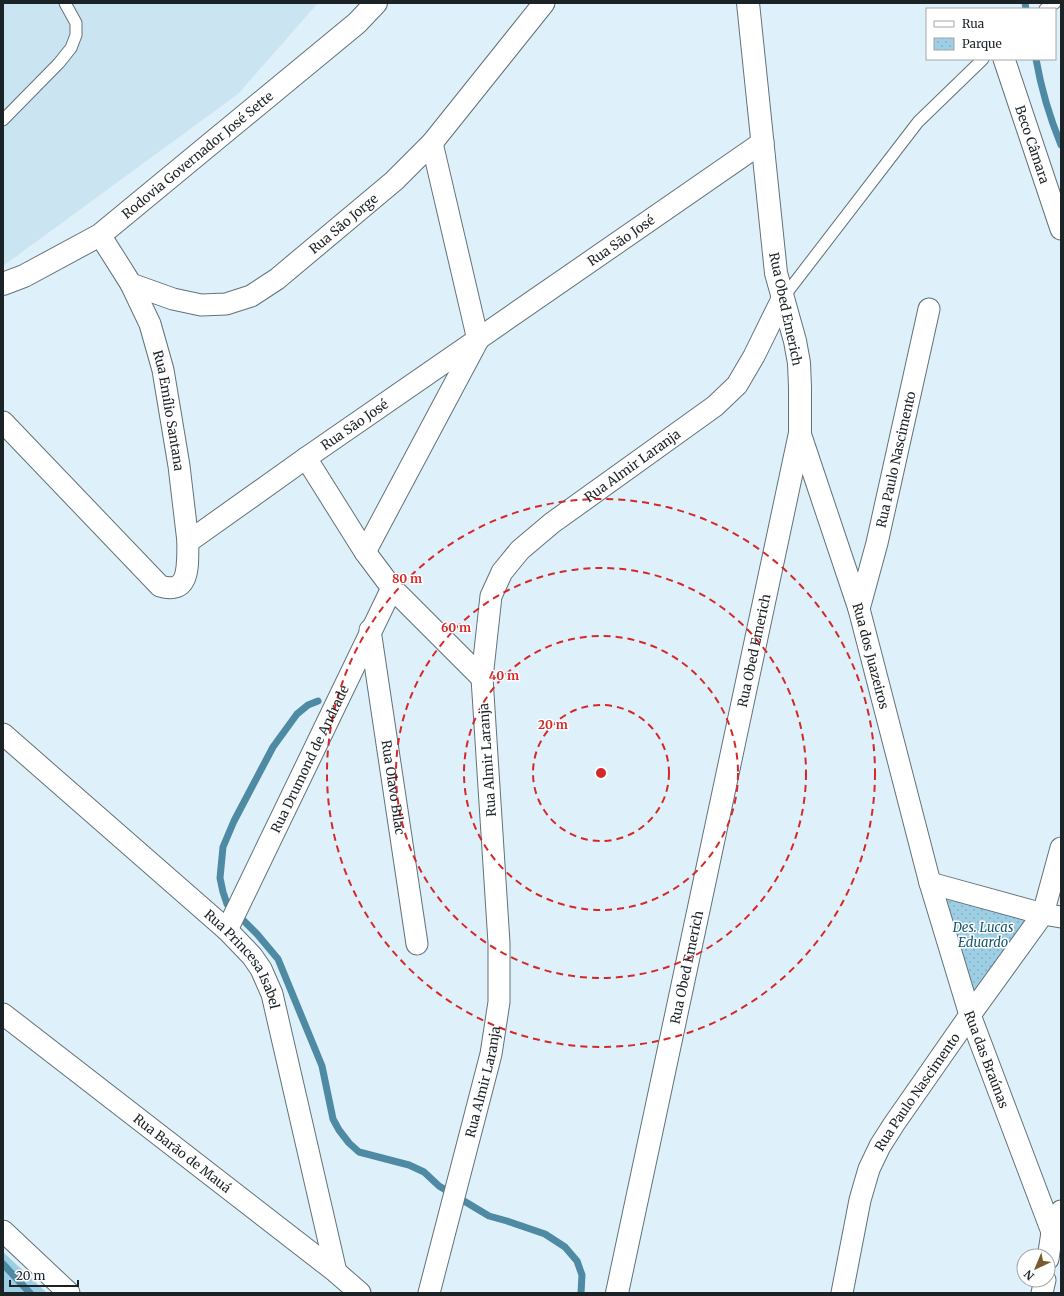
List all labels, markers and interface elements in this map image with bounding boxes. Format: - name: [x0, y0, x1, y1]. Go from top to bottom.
- legend: [926, 8, 1056, 60]
- text: Rua: [962, 16, 985, 31]
- text: Parque: [962, 36, 1002, 51]
- street label: Rodovia Governador José Sette: [119, 88, 277, 222]
- street label: Beco Câmara: [1011, 103, 1053, 186]
- street label: Rua São Jorge: [306, 190, 382, 258]
- street label: Rua São José: [584, 211, 658, 270]
- street label: Rua Obed Emerich: [765, 251, 806, 368]
- street label: Rua Emílio Santana: [149, 348, 188, 472]
- street label: Rua Paulo Nascimento: [873, 389, 920, 529]
- street label: Rua São José: [318, 396, 392, 454]
- street label: Rua Almir Laranja: [581, 426, 684, 506]
- text: 80 m: [392, 571, 422, 586]
- street label: Rua Obed Emerich: [734, 592, 775, 709]
- street label: Rua dos Juazeiros: [849, 601, 893, 711]
- text: 60 m: [441, 620, 471, 635]
- text: 40 m: [489, 668, 519, 683]
- street label: Rua Drumond de Andrade: [267, 682, 353, 836]
- street label: Rua Almir Laranja: [475, 703, 500, 817]
- text: 20 m: [538, 717, 568, 732]
- street label: Rua Olavo Bilac: [378, 739, 409, 836]
- centre of rings: [594, 766, 608, 780]
- street label: Rua Princesa Isabel: [201, 906, 283, 1010]
- street label: Rua Obed Emerich: [666, 909, 707, 1026]
- park label: Des. Lucas Eduardo: [952, 919, 1014, 951]
- street label: Rua das Braúnas: [960, 1008, 1012, 1111]
- street label: Rua Almir Laranja: [462, 1025, 504, 1139]
- street label: Rua Paulo Nascimento: [871, 1030, 964, 1154]
- street label: Rua Barão de Mauá: [130, 1110, 234, 1197]
- north arrow: [1016, 1248, 1056, 1288]
- scale bar: [10, 1262, 78, 1288]
- text: N: [1021, 1267, 1037, 1283]
- text: 20 m: [16, 1268, 45, 1283]

